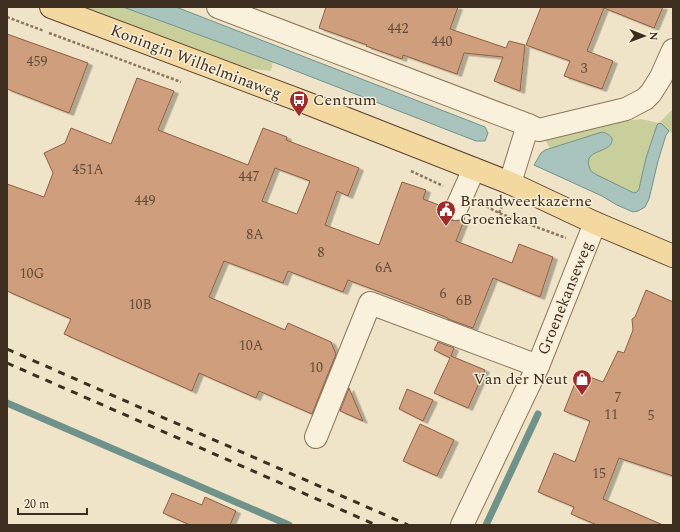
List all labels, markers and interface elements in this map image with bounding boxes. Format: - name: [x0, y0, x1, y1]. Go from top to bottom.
- north arrow: [624, 16, 664, 56]
- street label: Koningin Wilhelminaweg: [107, 18, 285, 106]
- house number: 442: [388, 18, 409, 39]
- house number: 440: [432, 31, 453, 52]
- text: N: [645, 32, 662, 41]
- house number: 459: [27, 51, 48, 72]
- house number: 3: [581, 58, 588, 79]
- place label: Centrum: [313, 88, 377, 112]
- bus stop icon: Centrum: [288, 89, 310, 117]
- house number: 451A: [72, 159, 104, 180]
- house number: 447: [239, 166, 260, 187]
- place label: Brandweerkazerne Groenekan: [460, 189, 592, 231]
- house number: 449: [135, 190, 156, 211]
- public building icon: Brandweerkazerne Groenekan: [435, 199, 457, 227]
- house number: 8A: [246, 224, 264, 245]
- street label: Groenekanseweg: [531, 237, 599, 359]
- house number: 8: [318, 242, 325, 263]
- house number: 6A: [375, 257, 393, 278]
- house number: 10G: [20, 263, 45, 284]
- house number: 6: [440, 283, 447, 304]
- house number: 6B: [456, 290, 472, 311]
- house number: 10B: [128, 294, 152, 315]
- house number: 10A: [239, 335, 264, 356]
- house number: 10: [309, 357, 323, 378]
- place label: Van der Neut: [474, 367, 568, 391]
- shop icon: Van der Neut: [571, 368, 593, 396]
- house number: 7: [615, 387, 622, 408]
- house number: 11: [604, 404, 618, 425]
- house number: 5: [648, 405, 655, 426]
- house number: 15: [592, 463, 606, 484]
- scale bar: [18, 490, 87, 516]
- text: 20 m: [24, 495, 49, 514]

